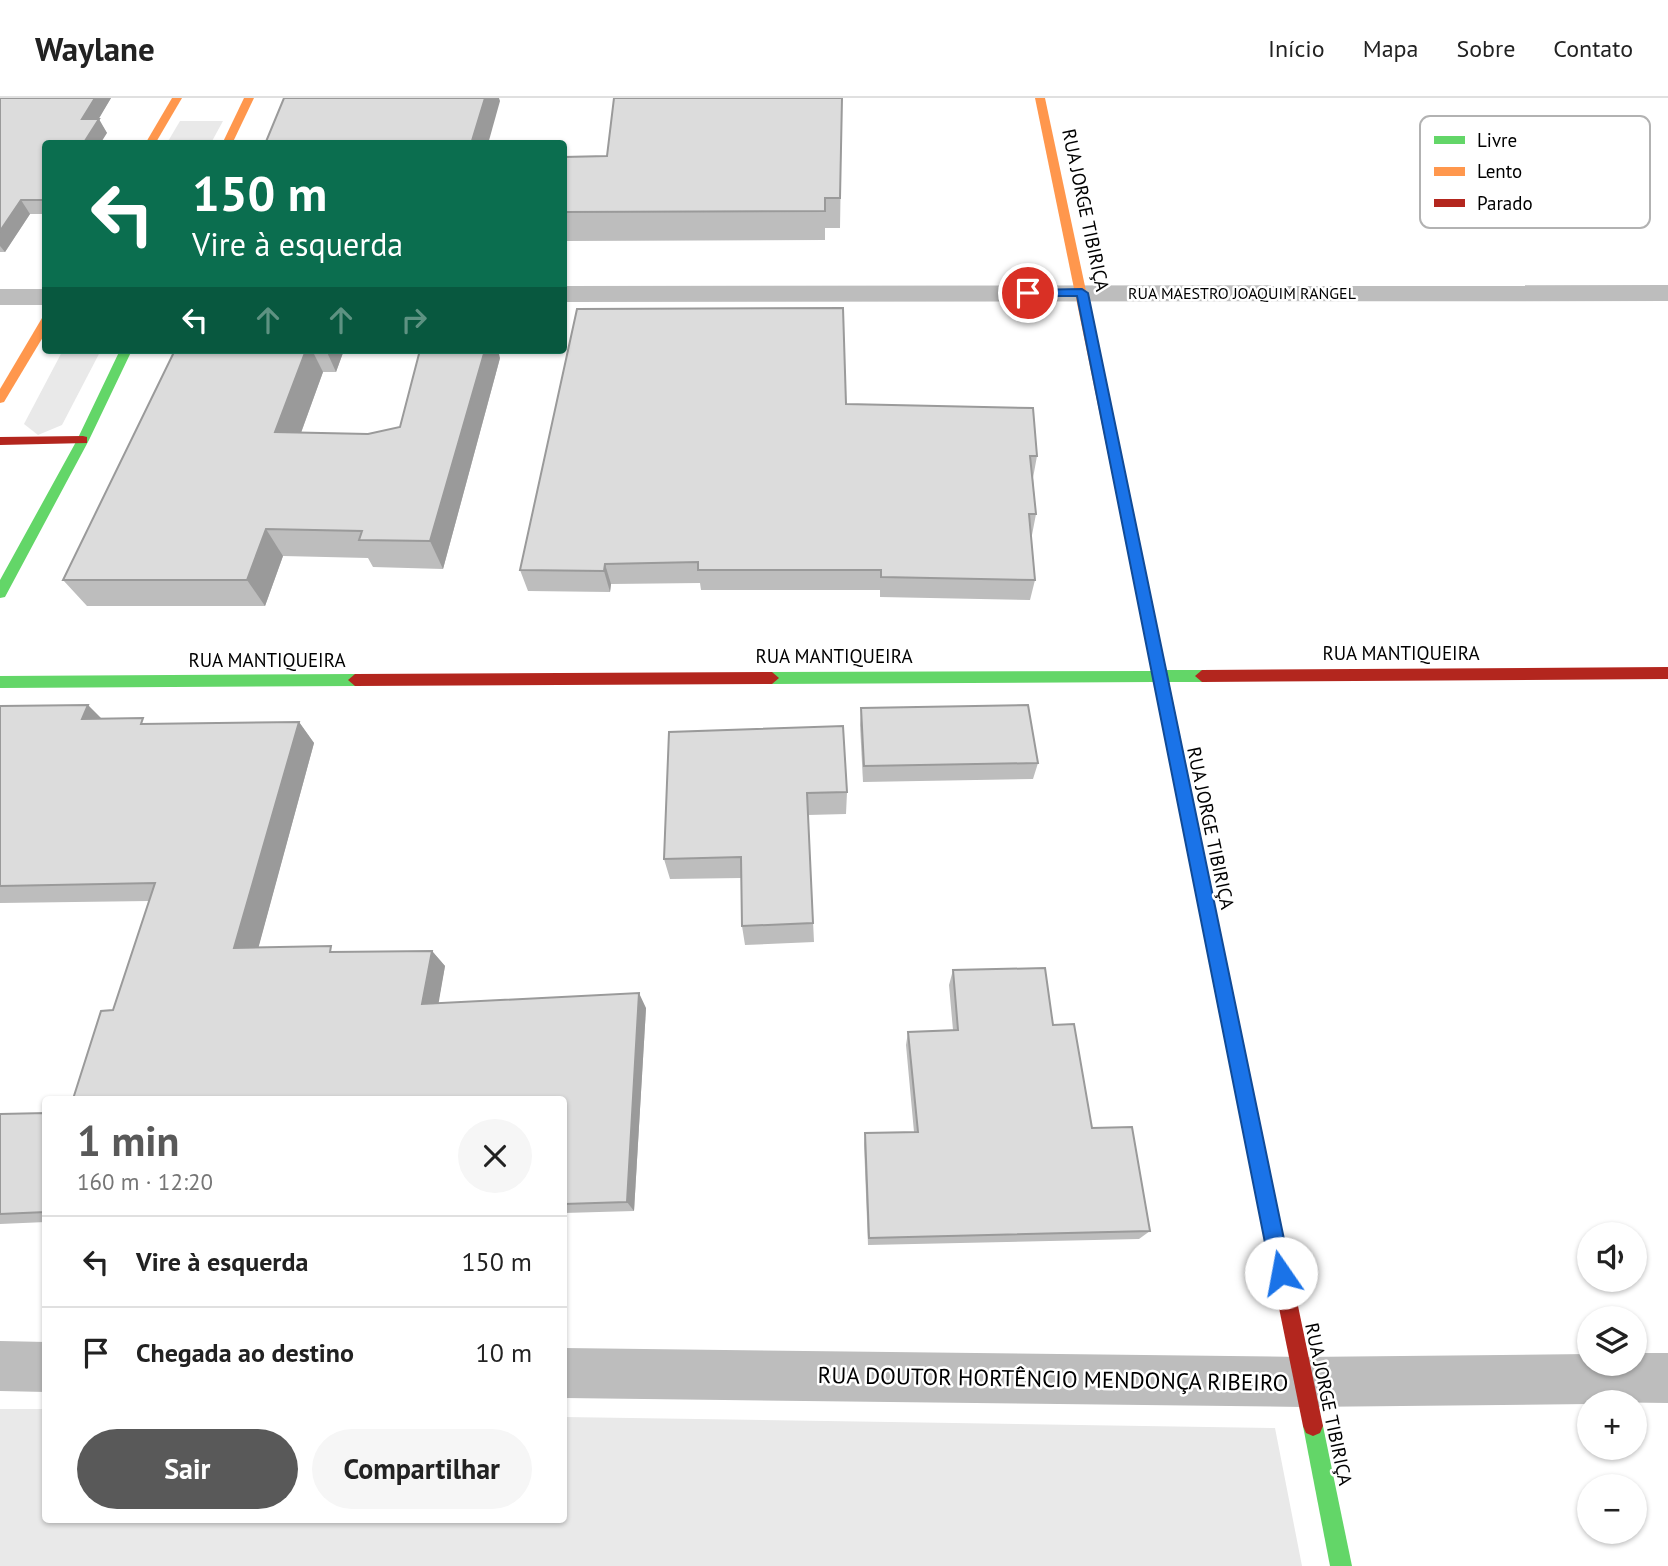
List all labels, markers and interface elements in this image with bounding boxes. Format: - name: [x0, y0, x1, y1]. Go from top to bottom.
- text: Waylane: [35, 27, 155, 70]
- text: Início: [1268, 33, 1325, 64]
- text: Mapa: [1363, 33, 1418, 64]
- text: Sobre: [1456, 33, 1515, 64]
- text: Contato: [1553, 33, 1633, 64]
- legend: [1420, 116, 1650, 228]
- street label: RUA JORGE TIBIRIÇA: [1057, 127, 1115, 293]
- text: Livre: [1477, 128, 1517, 152]
- text: Lento: [1477, 159, 1522, 183]
- text: 150 m: [192, 161, 327, 225]
- icon: left: [77, 168, 168, 259]
- text: Parado: [1477, 191, 1533, 215]
- text: Vire à esquerda: [192, 223, 403, 265]
- pin: [998, 263, 1058, 323]
- icon: arrive: [1009, 274, 1047, 312]
- street label: RUA MAESTRO JOAQUIM RANGEL: [1128, 283, 1356, 303]
- icon: left: [176, 301, 214, 339]
- icon: ahead: [249, 301, 287, 339]
- icon: ahead: [322, 301, 360, 339]
- icon: right: [395, 301, 433, 339]
- street label: RUA MANTIQUEIRA: [1322, 641, 1480, 665]
- street label: RUA MANTIQUEIRA: [755, 644, 913, 668]
- street label: RUA MANTIQUEIRA: [188, 648, 346, 672]
- street label: RUA JORGE TIBIRIÇA: [1182, 745, 1240, 911]
- text: 1 min: [77, 1113, 179, 1168]
- button: close: [458, 1119, 532, 1193]
- text: 160 m · 12:20: [77, 1167, 213, 1196]
- map controls: [1577, 1222, 1647, 1544]
- button: sound: [1577, 1222, 1647, 1292]
- position arrow: [1244, 1236, 1318, 1310]
- icon: left: [77, 1243, 115, 1281]
- text: Vire à esquerda: [136, 1245, 308, 1278]
- text: 150 m: [461, 1245, 532, 1278]
- button: layers: [1577, 1306, 1647, 1376]
- street label: RUA JORGE TIBIRIÇA: [1300, 1321, 1358, 1487]
- icon: arrive: [77, 1334, 115, 1372]
- text: Chegada ao destino: [136, 1336, 354, 1369]
- text: 10 m: [476, 1336, 532, 1369]
- street label: RUA DOUTOR HORTÊNCIO MENDONÇA RIBEIRO: [817, 1360, 1289, 1397]
- button: +: [1577, 1390, 1647, 1460]
- button: Sair: [77, 1429, 298, 1509]
- button: Compartilhar: [312, 1429, 532, 1509]
- button: −: [1577, 1474, 1647, 1544]

